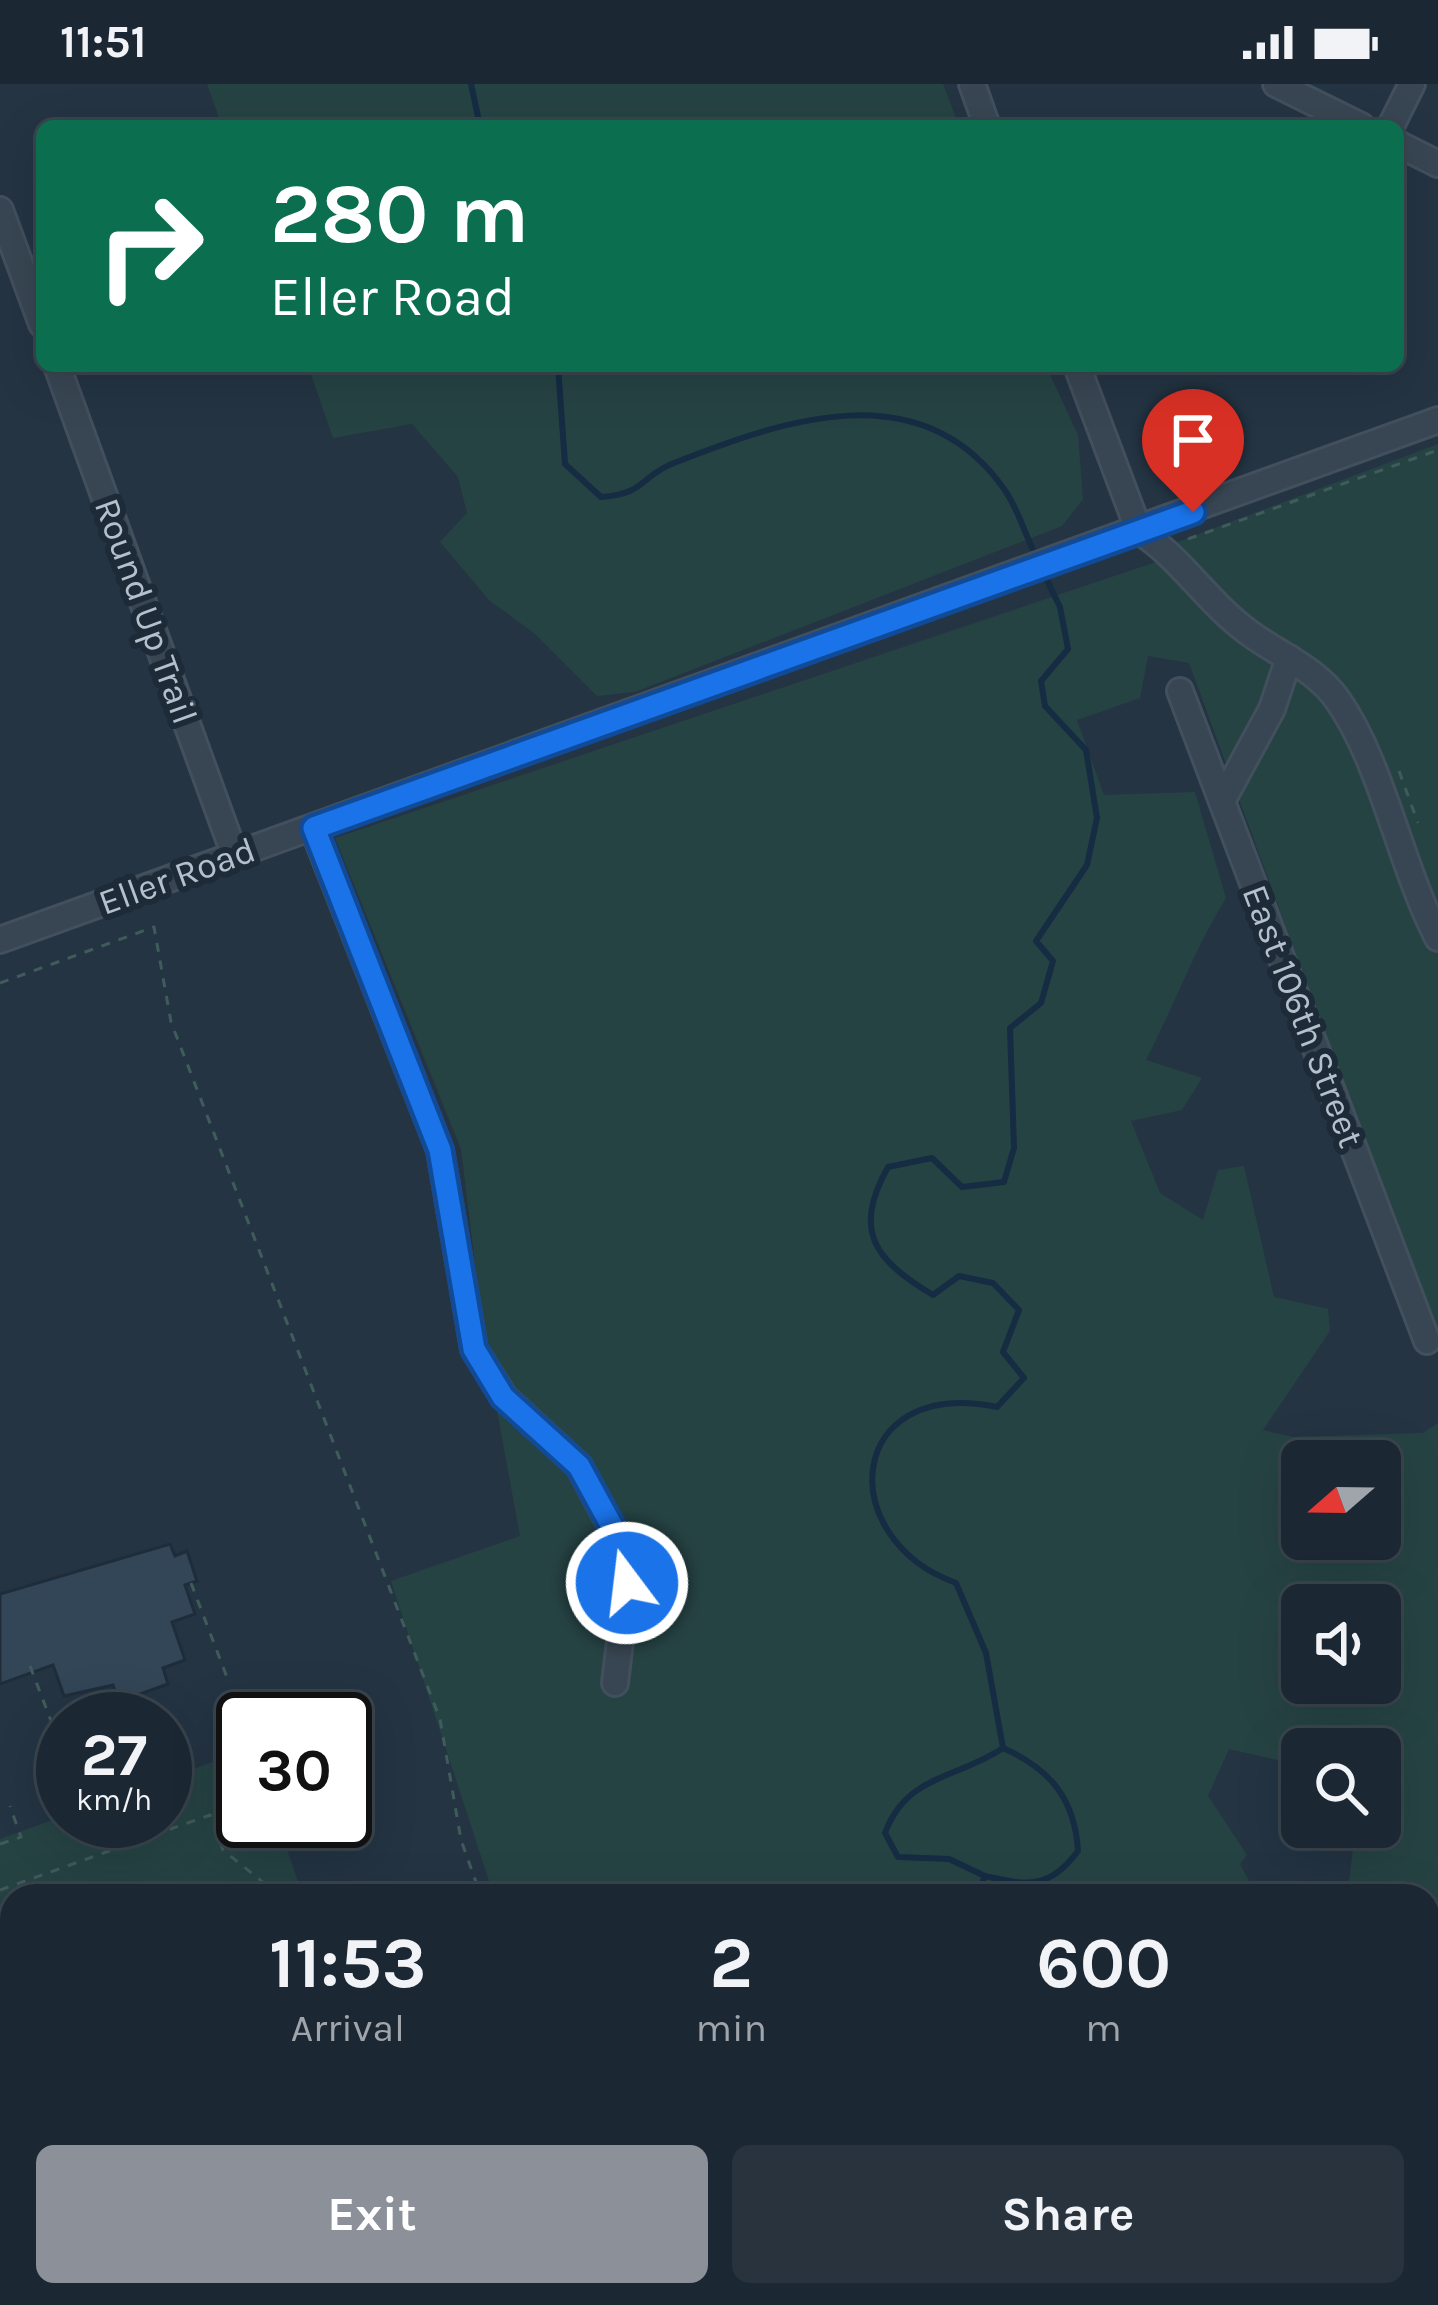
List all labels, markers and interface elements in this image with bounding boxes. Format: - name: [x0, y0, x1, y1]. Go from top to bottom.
- text: 11:51: [60, 16, 146, 68]
- text: 280 m: [270, 165, 529, 263]
- icon: right: [72, 168, 228, 324]
- text: Eller Road: [270, 265, 515, 329]
- pin: [1142, 389, 1244, 512]
- icon: arrive: [1160, 407, 1226, 473]
- street label: Round Up Trail: [86, 492, 206, 730]
- street label: Eller Road: [93, 828, 261, 924]
- street label: East 106th Street: [1234, 879, 1372, 1153]
- north arrow: [1281, 1440, 1401, 1560]
- map controls: [1281, 1440, 1401, 1848]
- position arrow: [564, 1520, 690, 1646]
- button: sound: [1281, 1584, 1401, 1704]
- speed limit sign: 30: [216, 1692, 372, 1848]
- text: 27: [81, 1720, 147, 1790]
- button: search: [1281, 1728, 1401, 1848]
- text: km/h: [76, 1782, 152, 1818]
- text: 11:53: [269, 1921, 426, 2005]
- text: 2: [710, 1921, 753, 2005]
- text: 600: [1036, 1921, 1171, 2005]
- text: Arrival: [291, 2005, 405, 2051]
- text: min: [695, 2005, 767, 2051]
- text: m: [1085, 2005, 1122, 2051]
- button: Exit: [36, 2145, 708, 2283]
- button: Share: [732, 2145, 1404, 2283]

